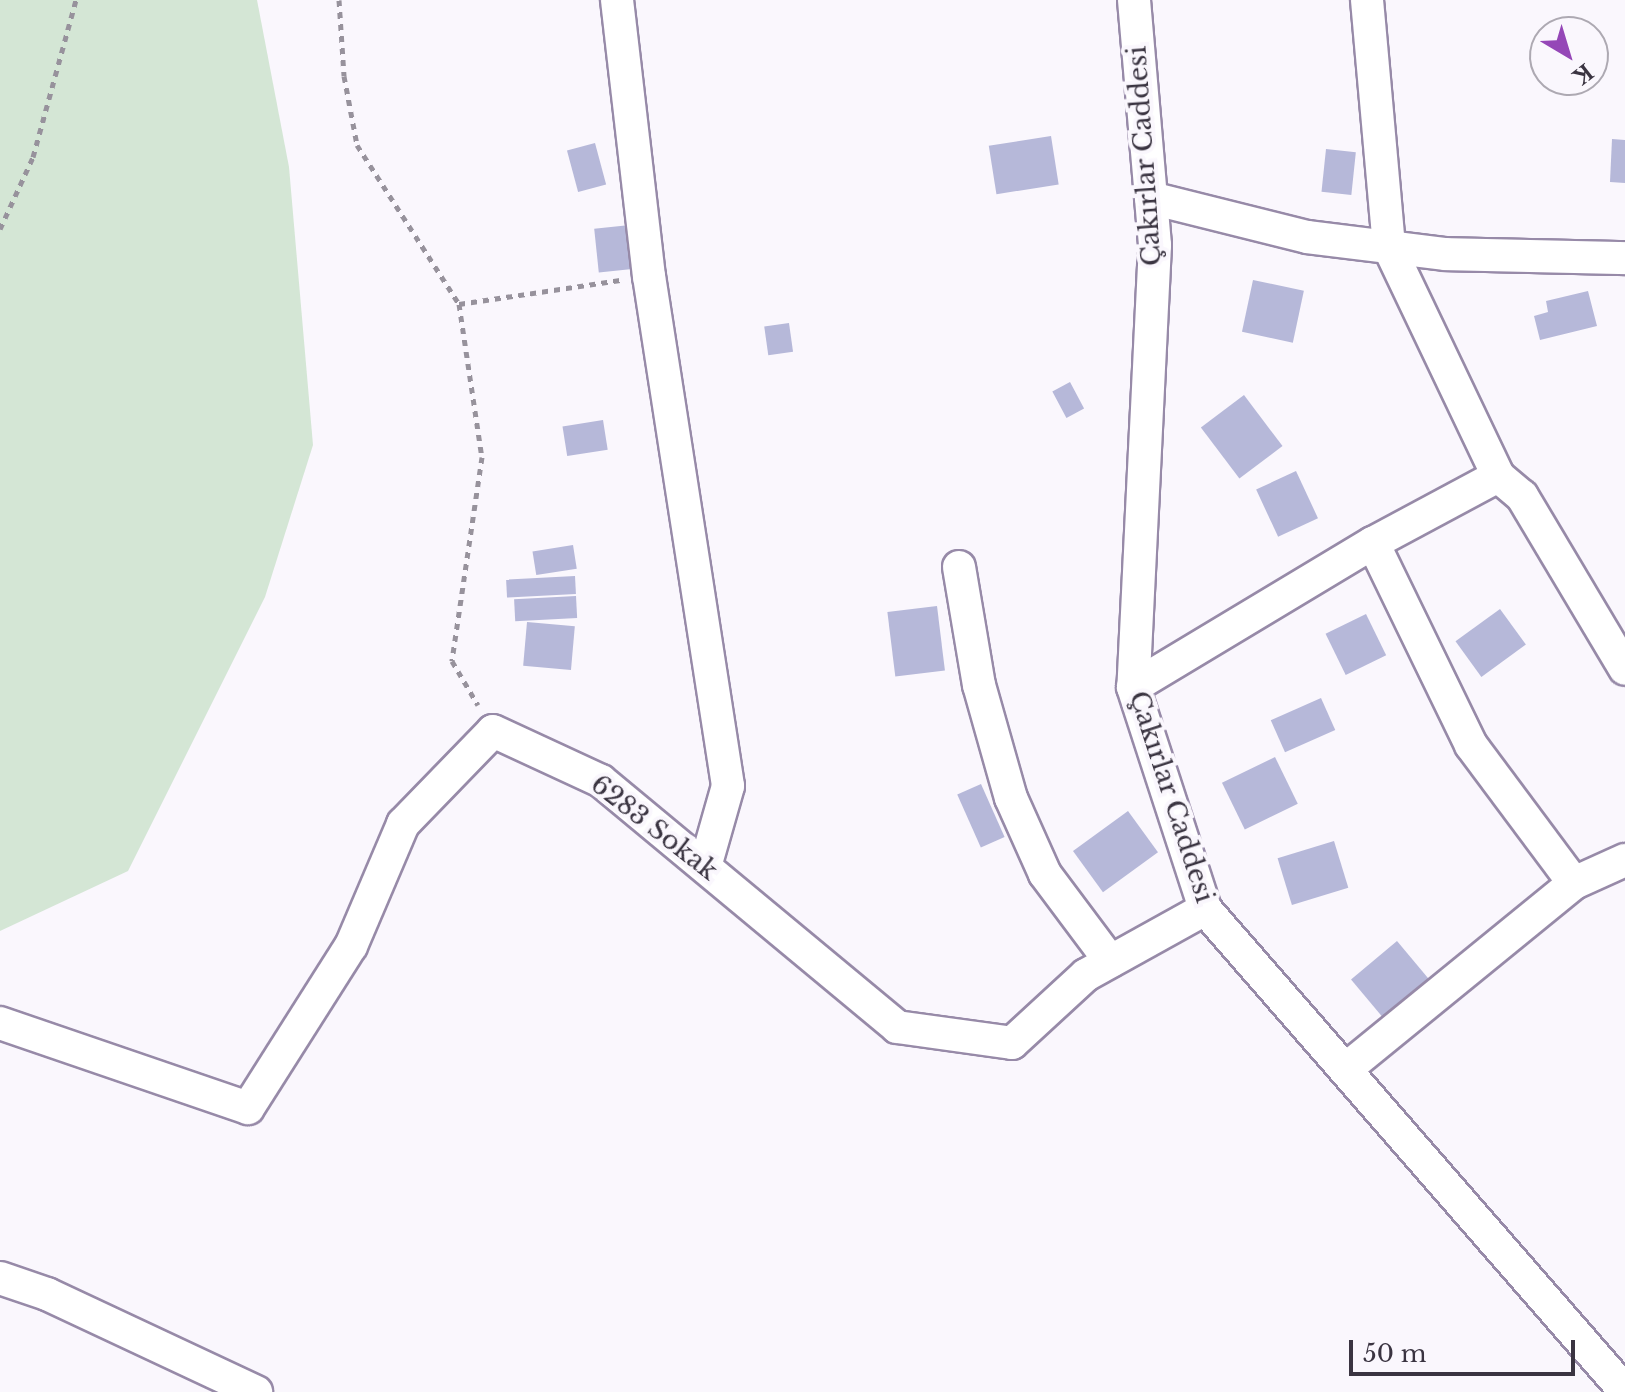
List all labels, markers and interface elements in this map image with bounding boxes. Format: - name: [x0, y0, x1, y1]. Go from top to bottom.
- north arrow: [1529, 16, 1609, 96]
- street label: Çakırlar Caddesi: [1122, 45, 1168, 267]
- text: K: [1567, 58, 1598, 90]
- street label: Çakırlar Caddesi: [1122, 687, 1220, 907]
- street label: 6283 Sokak: [584, 769, 724, 887]
- scale bar: [1353, 1324, 1579, 1374]
- text: 50 m: [1363, 1339, 1426, 1368]

